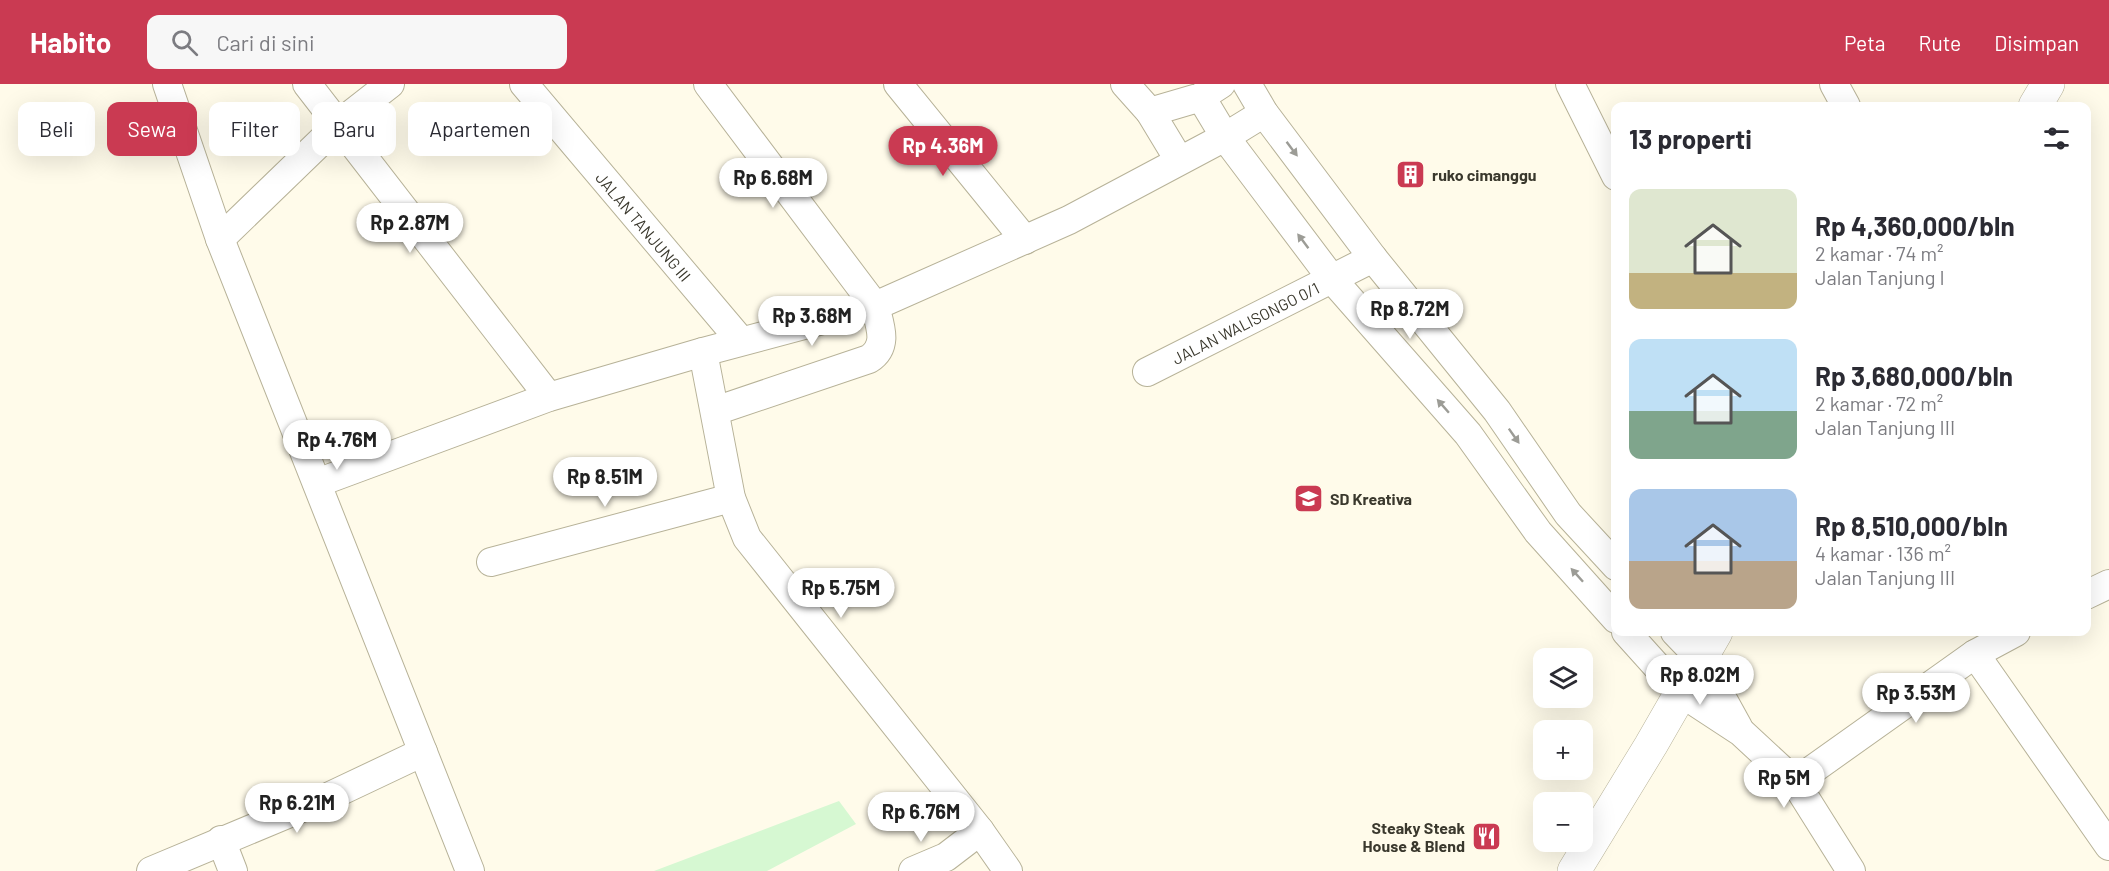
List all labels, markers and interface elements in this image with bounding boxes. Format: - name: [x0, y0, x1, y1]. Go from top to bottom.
- search box: [147, 15, 567, 69]
- text: Habito: [30, 25, 111, 59]
- icon: search: [168, 26, 201, 59]
- text: Cari di sini: [216, 29, 315, 55]
- text: Peta: [1844, 30, 1886, 55]
- text: Rute: [1919, 30, 1961, 55]
- text: Disimpan: [1994, 30, 2079, 55]
- chip: Beli: [18, 102, 95, 156]
- chip: Sewa: [107, 102, 197, 156]
- chip: Filter: [209, 102, 300, 156]
- chip: Baru: [312, 102, 396, 156]
- chip: Apartemen: [408, 102, 552, 156]
- icon: filters: [2040, 122, 2073, 155]
- text: 13 properti: [1629, 123, 1752, 154]
- pin: Rp 4.36M: [881, 126, 1005, 177]
- text: Rp 4.36M: [903, 133, 983, 157]
- one-way arrow: [1286, 141, 1298, 157]
- pin: Rp 6.68M: [711, 158, 835, 209]
- building icon: ruko cimanggu: [1395, 158, 1427, 190]
- text: Rp 6.68M: [733, 165, 813, 189]
- place label: ruko cimanggu: [1432, 165, 1537, 184]
- street label: JALAN TANJUNG III: [593, 168, 695, 285]
- pin: Rp 2.87M: [348, 203, 472, 254]
- text: Rp 2.87M: [370, 210, 450, 234]
- text: Rp 4,360,000/bln: [1815, 210, 2015, 241]
- icon: home: [1677, 213, 1749, 285]
- one-way arrow: [1298, 234, 1310, 249]
- text: 2 kamar · 74 m²: [1815, 241, 1944, 265]
- text: Jalan Tanjung I: [1815, 265, 1945, 289]
- street label: JALAN WALISONGO 0/1: [1169, 277, 1322, 367]
- pin: Rp 8.72M: [1348, 289, 1472, 340]
- pin: Rp 3.68M: [750, 296, 874, 347]
- text: Rp 8.72M: [1370, 296, 1450, 320]
- text: Rp 3.68M: [772, 303, 852, 327]
- text: Rp 3,680,000/bln: [1815, 360, 2013, 391]
- icon: home: [1677, 363, 1749, 435]
- text: 2 kamar · 72 m²: [1815, 391, 1943, 415]
- one-way arrow: [1437, 399, 1450, 414]
- text: Jalan Tanjung III: [1815, 415, 1955, 439]
- pin: Rp 4.76M: [275, 420, 399, 471]
- text: Rp 4.76M: [297, 427, 377, 451]
- one-way arrow: [1508, 428, 1519, 444]
- pin: Rp 8.51M: [543, 457, 667, 508]
- text: Rp 8.51M: [567, 464, 643, 488]
- school or university icon: SD Kreativa: [1293, 482, 1325, 514]
- place label: SD Kreativa: [1330, 489, 1412, 508]
- text: Rp 8,510,000/bln: [1815, 510, 2008, 541]
- icon: home: [1677, 513, 1749, 585]
- text: 4 kamar · 136 m²: [1815, 541, 1951, 565]
- text: Jalan Tanjung III: [1815, 565, 1955, 589]
- pin: Rp 5.75M: [779, 568, 903, 619]
- one-way arrow: [1570, 568, 1584, 583]
- text: Rp 5.75M: [802, 575, 880, 599]
- map controls: [1533, 648, 1593, 852]
- button: layers: [1533, 648, 1593, 708]
- pin: Rp 8.02M: [1638, 655, 1762, 706]
- text: Rp 8.02M: [1660, 662, 1740, 686]
- pin: Rp 3.53M: [1854, 673, 1978, 724]
- text: Rp 3.53M: [1876, 680, 1956, 704]
- button: +: [1533, 720, 1593, 780]
- pin: Rp 5M: [1742, 758, 1826, 809]
- text: Rp 5M: [1758, 765, 1810, 789]
- pin: Rp 6.21M: [235, 783, 359, 834]
- text: Rp 6.21M: [259, 790, 335, 814]
- pin: Rp 6.76M: [859, 792, 983, 843]
- button: −: [1533, 792, 1593, 852]
- text: Rp 6.76M: [882, 799, 960, 823]
- place label: Steaky Steak House & Blend: [1363, 818, 1465, 855]
- restaurant icon: Steaky Steak House & Blend: [1470, 820, 1502, 852]

